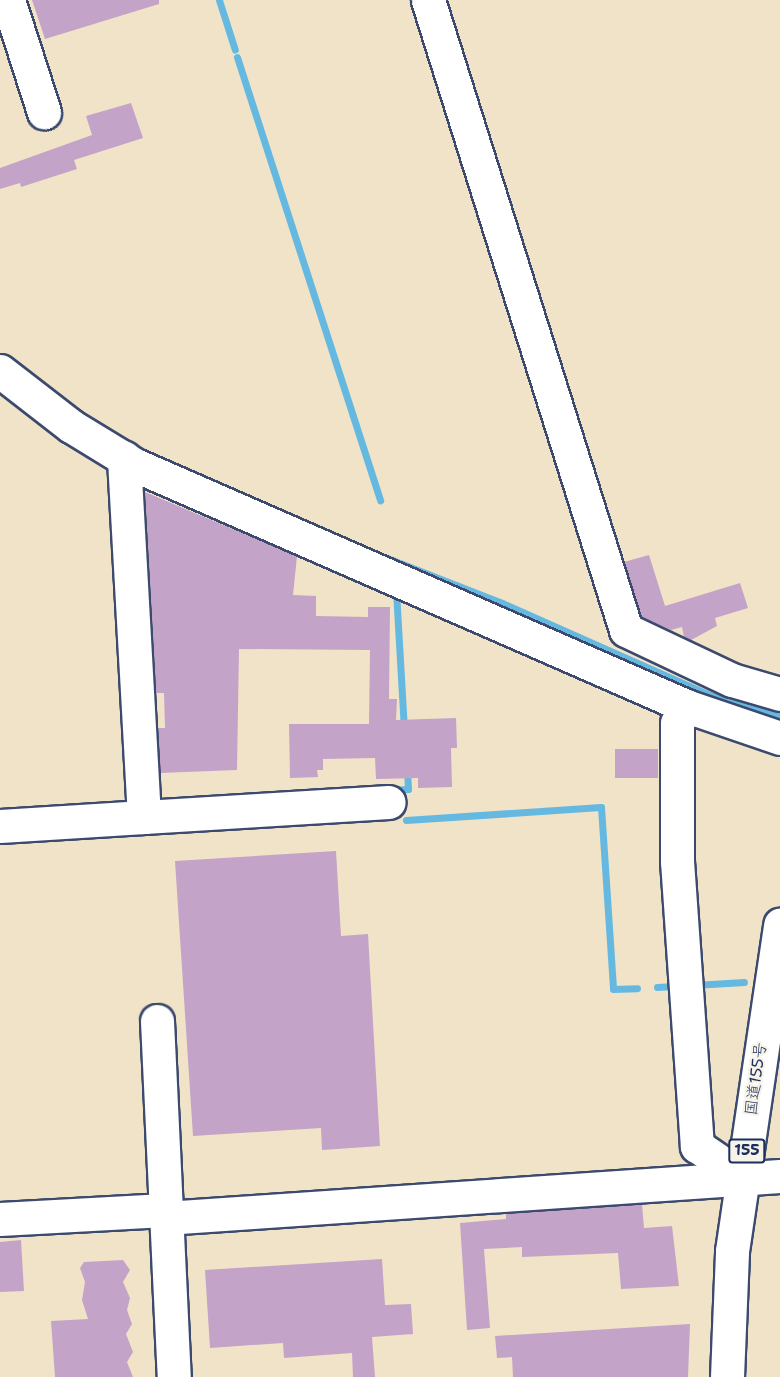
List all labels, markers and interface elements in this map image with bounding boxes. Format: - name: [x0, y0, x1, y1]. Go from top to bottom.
- street label: 国道155号: [741, 1041, 771, 1117]
- road number: 155: [728, 1139, 766, 1163]

